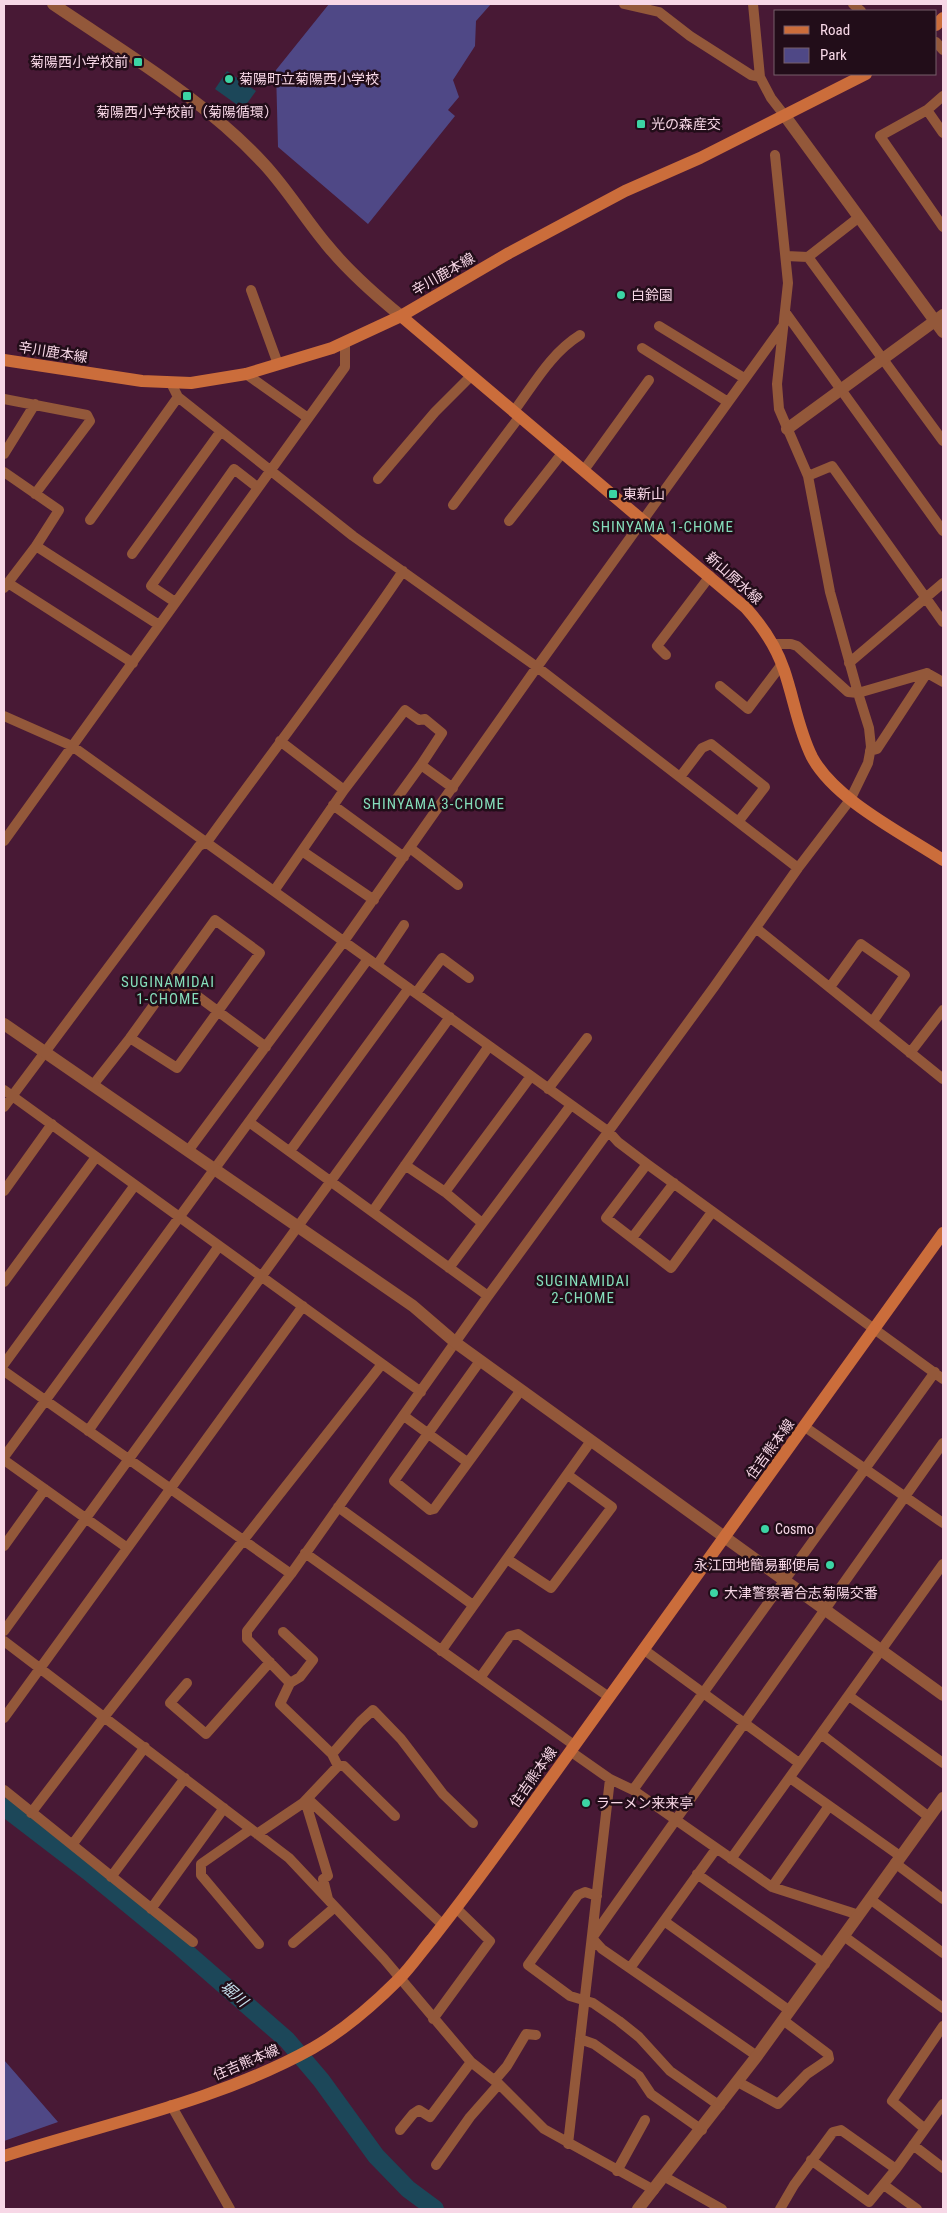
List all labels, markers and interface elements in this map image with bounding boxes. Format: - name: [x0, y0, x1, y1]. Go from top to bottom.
- legend: [774, 10, 937, 75]
- text: Road: [820, 21, 850, 39]
- text: Park: [820, 46, 847, 64]
- place label: 菊陽西小学校前: [30, 54, 128, 70]
- marker: 菊陽西小学校前: [132, 56, 144, 68]
- place label: 菊陽町立菊陽西小学校: [239, 71, 379, 87]
- marker: 菊陽町立菊陽西小学校: [223, 73, 235, 85]
- marker: 菊陽西小学校前（菊陽循環）: [181, 90, 193, 102]
- place label: 菊陽西小学校前（菊陽循環）: [96, 104, 278, 120]
- place label: 光の森産交: [651, 116, 721, 132]
- marker: 光の森産交: [635, 118, 647, 130]
- street label: 辛川鹿本線: [409, 250, 477, 298]
- place label: 白鈴園: [631, 287, 673, 303]
- marker: 白鈴園: [615, 289, 627, 301]
- street label: 辛川鹿本線: [17, 339, 89, 365]
- place label: 東新山: [623, 486, 665, 502]
- marker: 東新山: [607, 488, 619, 500]
- district label: SHINYAMA 1-CHOME: [592, 518, 734, 536]
- street label: 新山原水線: [703, 549, 765, 607]
- district label: SHINYAMA 3-CHOME: [363, 795, 505, 813]
- district label: SUGINAMIDAI 1-CHOME: [121, 973, 215, 1008]
- district label: SUGINAMIDAI 2-CHOME: [536, 1272, 630, 1307]
- street label: 住吉熊本線: [743, 1416, 797, 1482]
- place label: Cosmo: [775, 1521, 814, 1537]
- marker: Cosmo: [759, 1523, 771, 1535]
- place label: 永江団地簡易郵便局: [694, 1557, 820, 1573]
- marker: 永江団地簡易郵便局: [824, 1559, 836, 1571]
- place label: 大津警察署合志菊陽交番: [724, 1585, 878, 1601]
- marker: 大津警察署合志菊陽交番: [708, 1587, 720, 1599]
- street label: 住吉熊本線: [506, 1744, 560, 1810]
- place label: ラーメン来来亭: [596, 1795, 693, 1811]
- marker: ラーメン来来亭: [580, 1797, 592, 1809]
- water label: 堀川: [217, 1977, 253, 2012]
- street label: 住吉熊本線: [211, 2041, 281, 2083]

